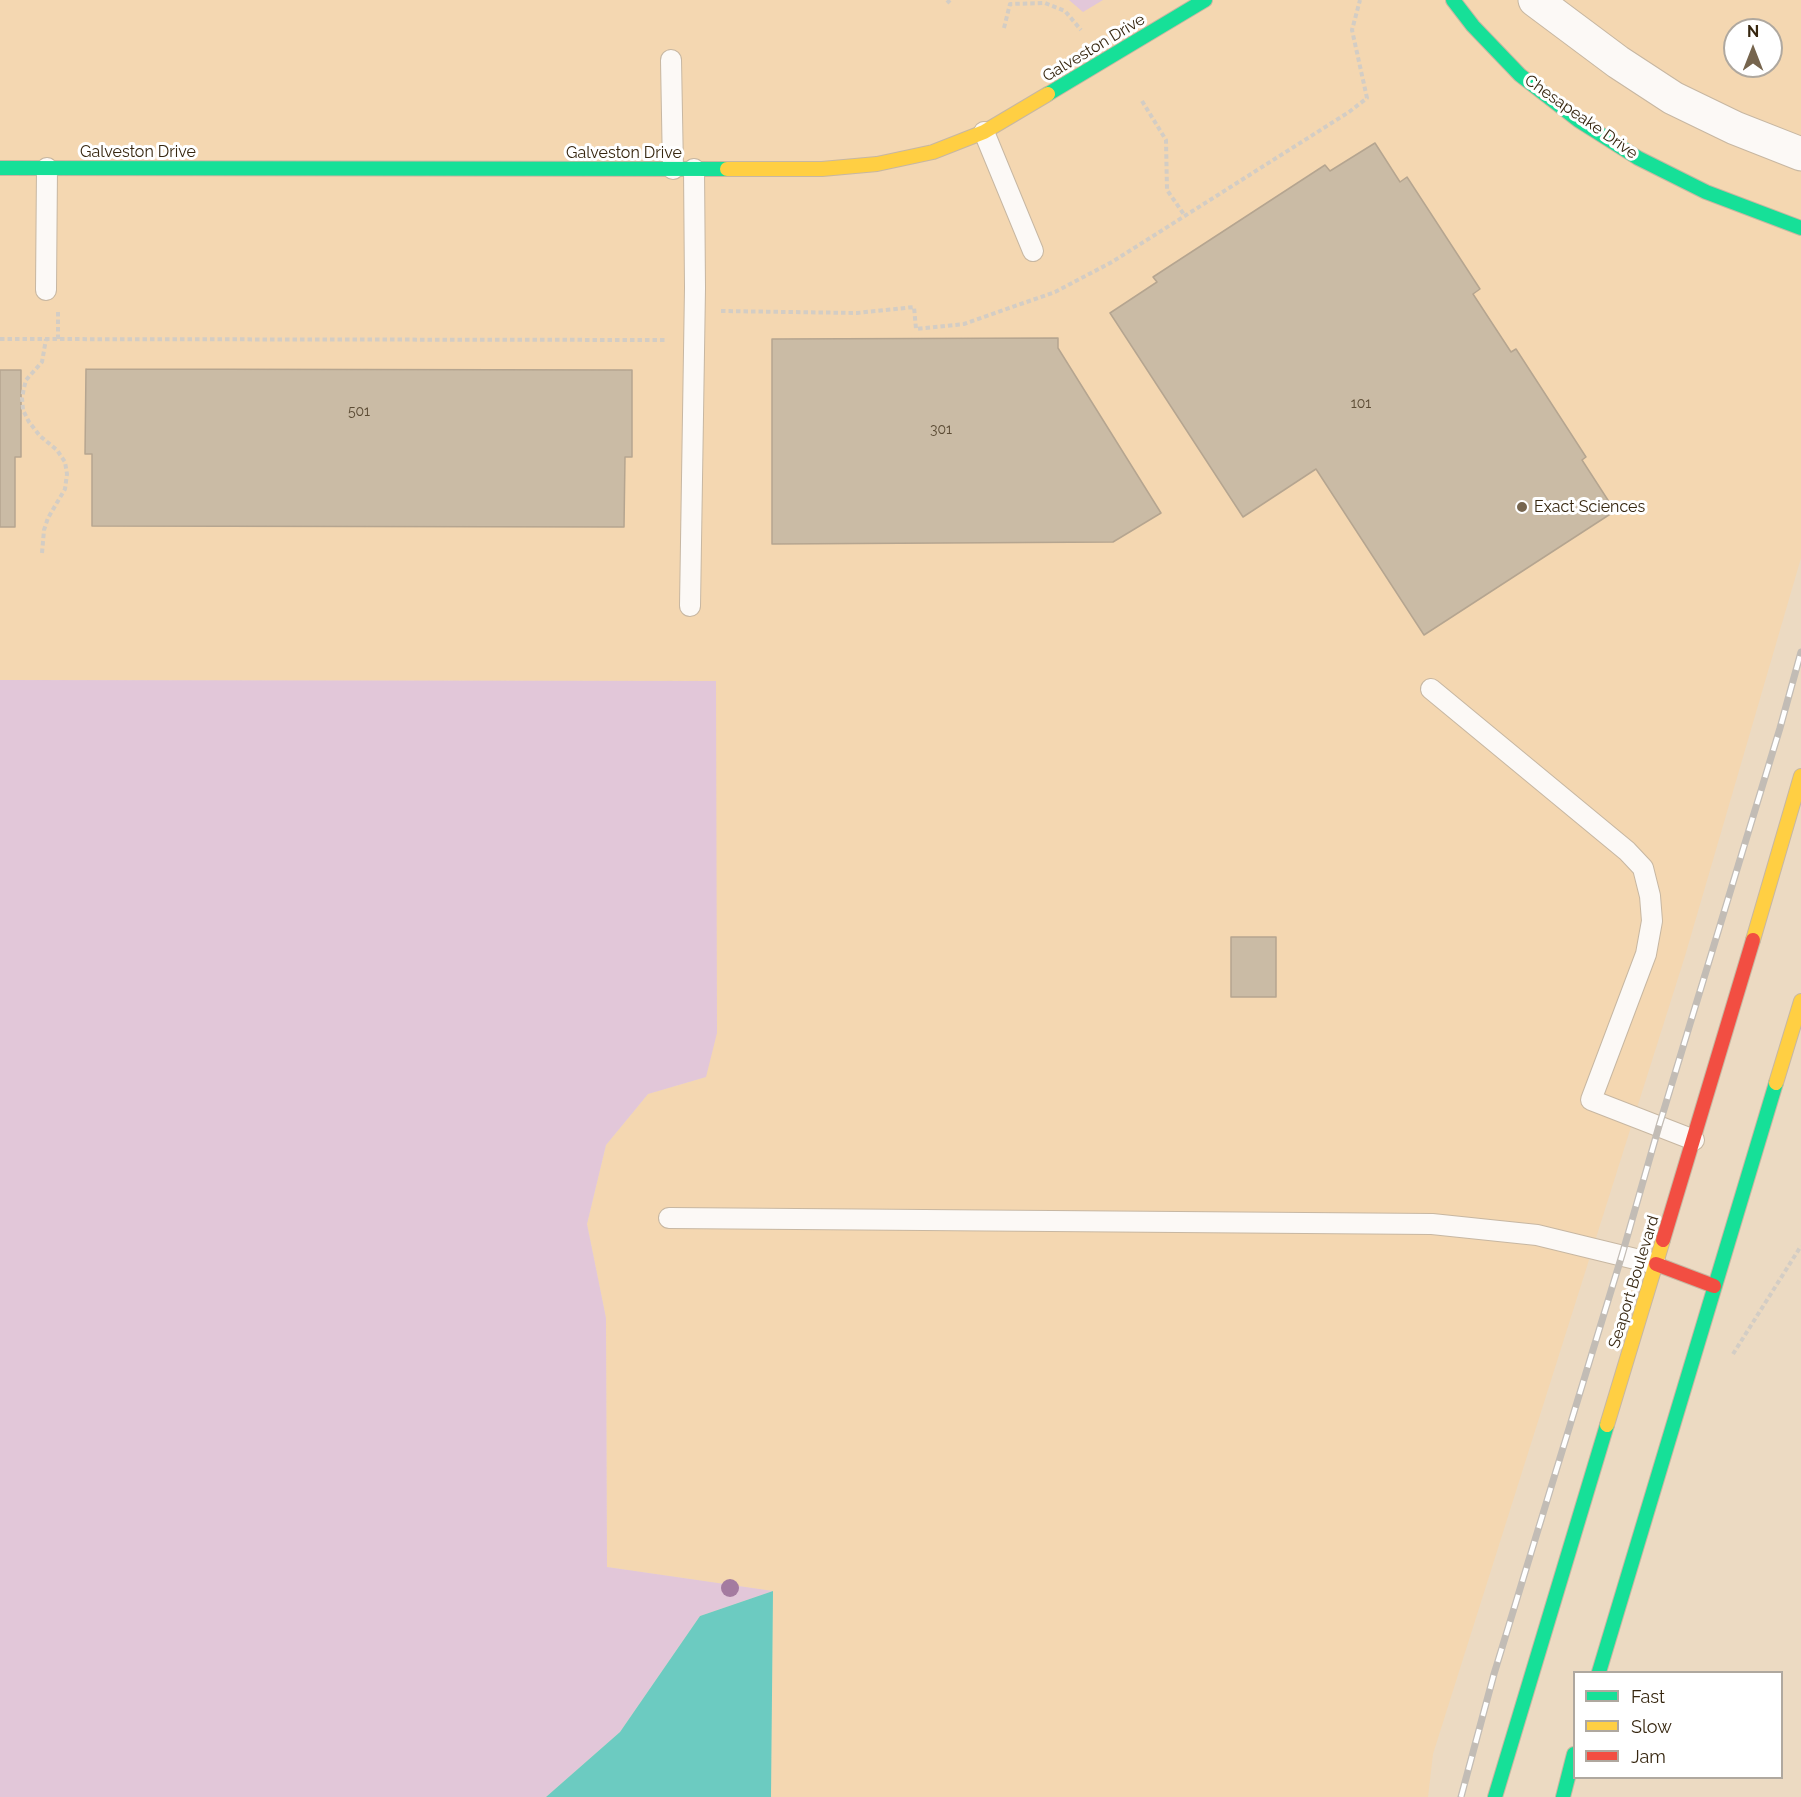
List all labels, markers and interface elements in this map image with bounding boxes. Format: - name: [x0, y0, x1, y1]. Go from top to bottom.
- street label: Galveston Drive: [1039, 10, 1149, 86]
- north arrow: [1723, 18, 1783, 78]
- text: N: [1747, 22, 1759, 41]
- street label: Chesapeake Drive: [1521, 71, 1641, 163]
- street label: Galveston Drive: [80, 142, 196, 162]
- street label: Galveston Drive: [566, 143, 682, 163]
- house number: 101: [1351, 396, 1371, 412]
- house number: 501: [348, 404, 370, 420]
- house number: 301: [930, 422, 952, 438]
- place label: Exact Sciences: [1534, 497, 1645, 517]
- marker: Exact Sciences: [1515, 500, 1529, 514]
- street label: Seaport Boulevard: [1605, 1213, 1663, 1351]
- legend: [1573, 1671, 1783, 1779]
- text: Fast: [1631, 1686, 1665, 1707]
- text: Slow: [1631, 1716, 1672, 1737]
- text: Jam: [1631, 1746, 1666, 1767]

